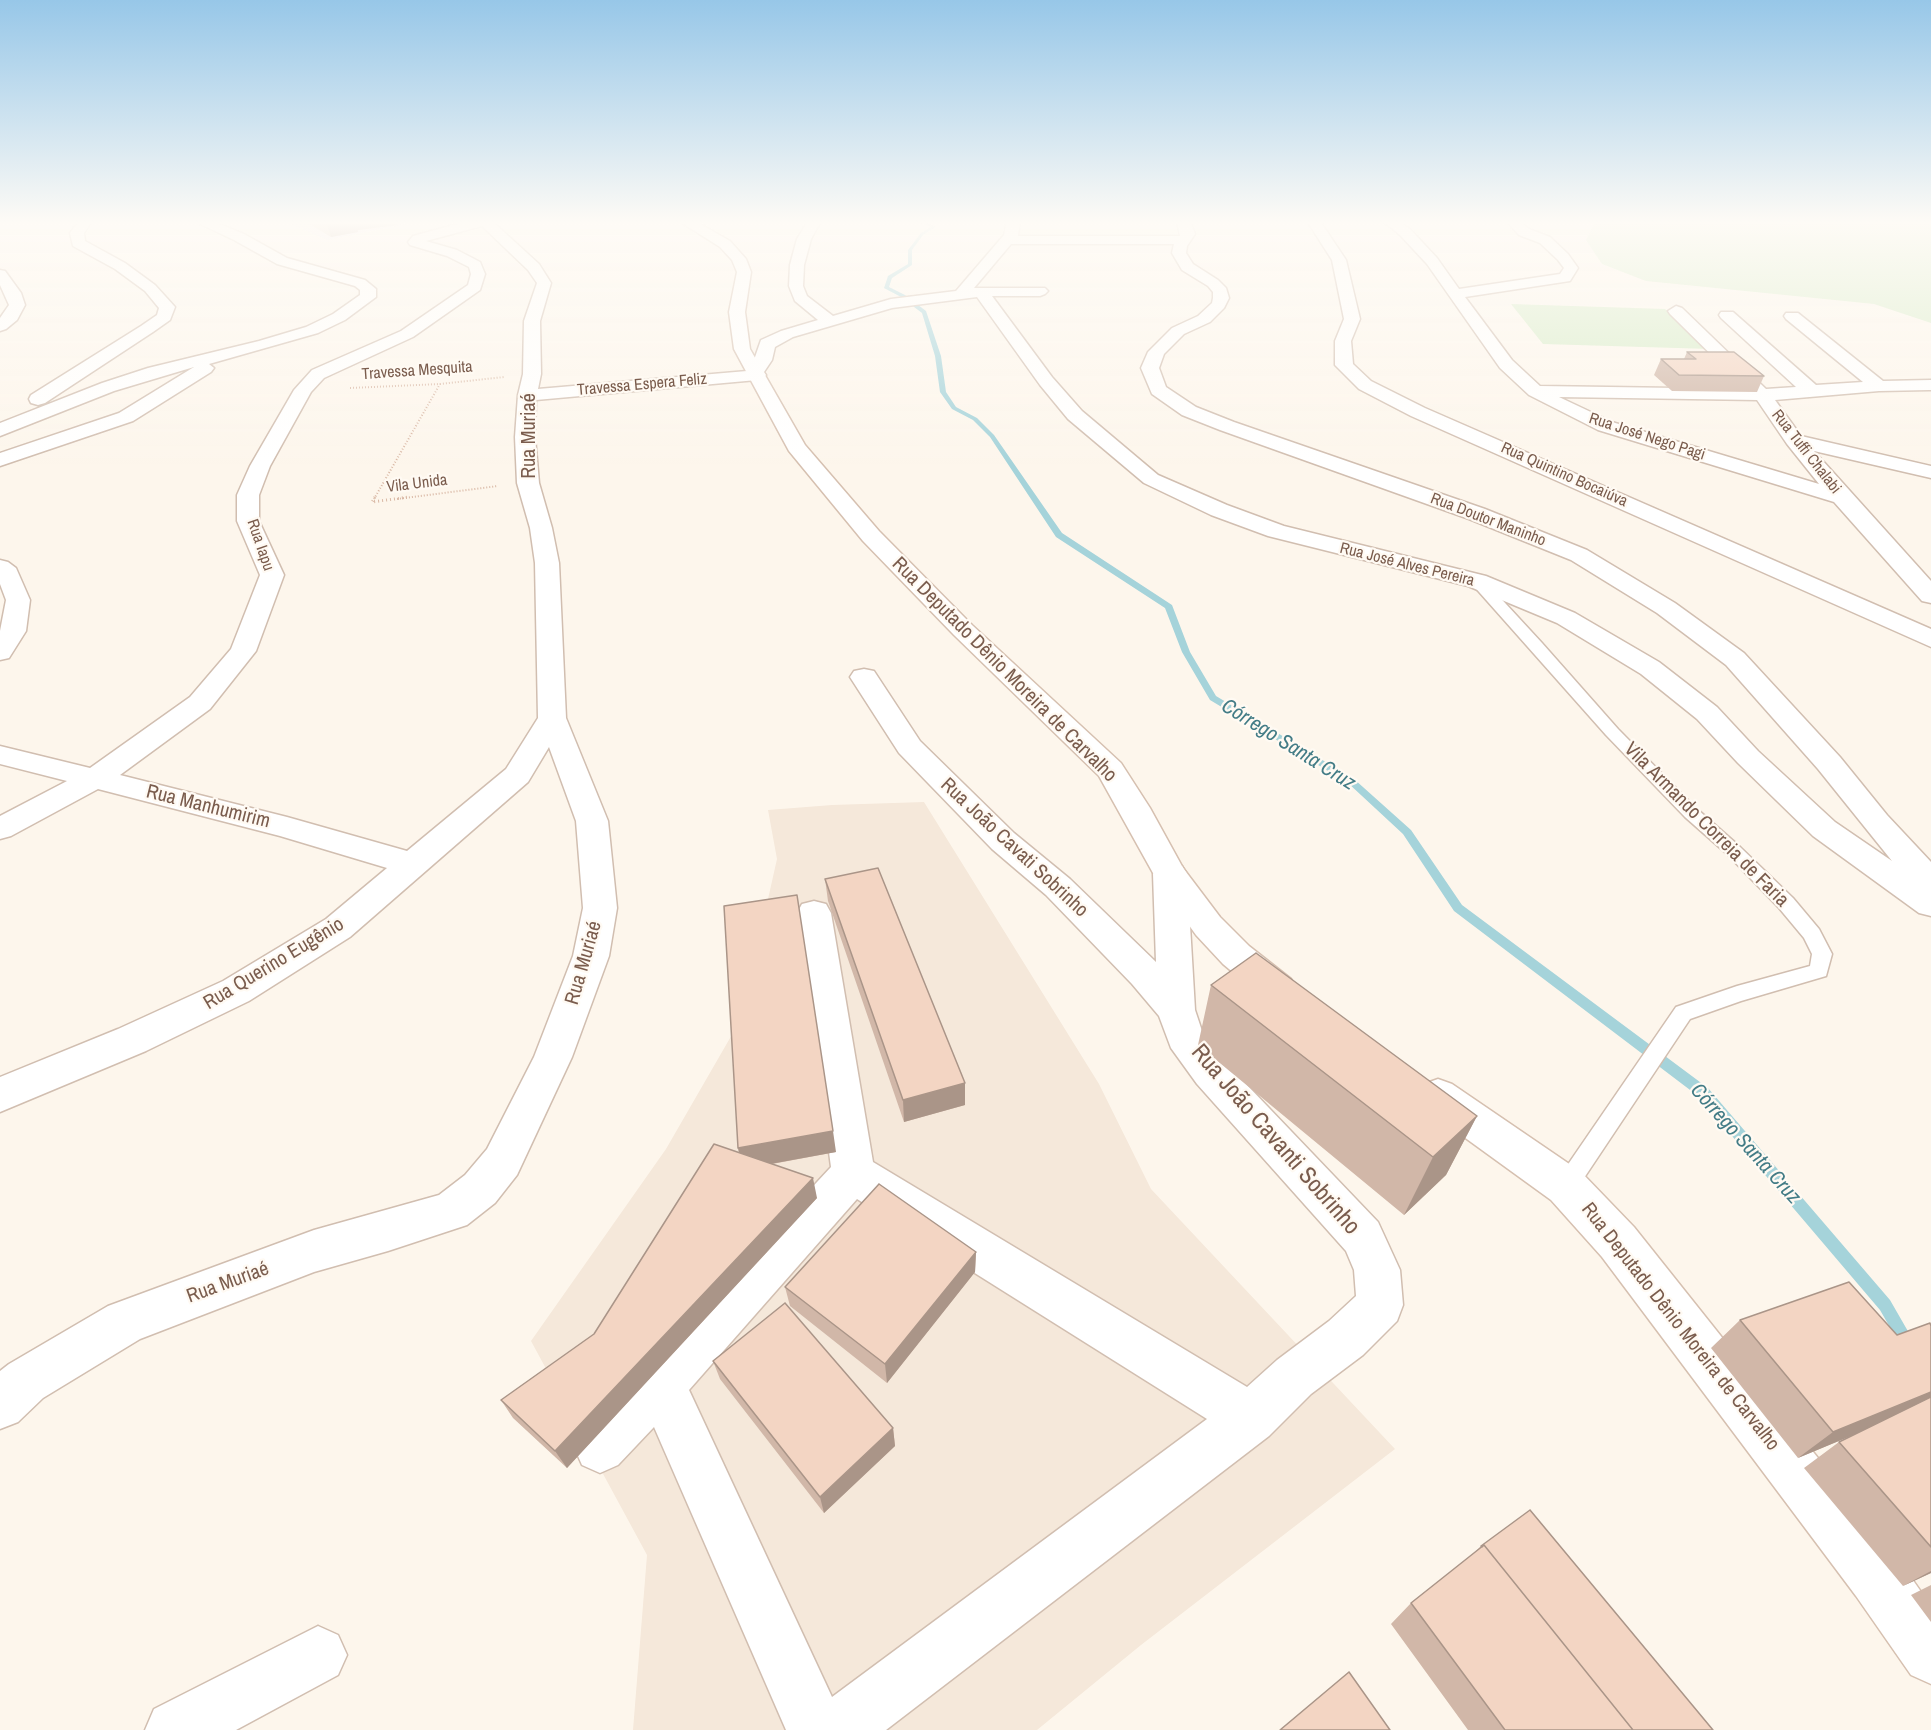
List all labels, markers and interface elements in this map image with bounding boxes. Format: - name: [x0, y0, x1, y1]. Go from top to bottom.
- street label: Travessa Mesquita: [361, 358, 473, 384]
- street label: Travessa Espera Feliz: [576, 370, 708, 400]
- street label: Rua Muriaé: [518, 393, 542, 479]
- street label: Rua Tuffi Chalabi: [1767, 406, 1845, 498]
- street label: Rua José Nego Pagi: [1586, 409, 1708, 465]
- street label: Rua Quintino Bocaiúva: [1498, 438, 1630, 512]
- street label: Vila Unida: [386, 471, 448, 497]
- street label: Rua Doutor Maninho: [1428, 489, 1548, 551]
- street label: Rua Iapu: [242, 517, 278, 573]
- street label: Rua José Alves Pereira: [1338, 539, 1476, 591]
- street label: Rua Deputado Dênio Moreira de Carvalho: [887, 553, 1121, 787]
- water label: Córrego Santa Cruz: [1216, 694, 1360, 796]
- street label: Vila Armando Correia de Faria: [1619, 738, 1793, 912]
- street label: Rua João Cavati Sobrinho: [935, 773, 1093, 923]
- street label: Rua Manhumirim: [144, 780, 272, 834]
- street label: Rua Querino Eugênio: [199, 913, 349, 1015]
- street label: Rua Muriaé: [561, 919, 607, 1007]
- street label: Rua João Cavanti Sobrinho: [1184, 1039, 1366, 1241]
- water label: Córrego Santa Cruz: [1684, 1079, 1806, 1209]
- street label: Rua Deputado Dênio Moreira de Carvalho: [1576, 1198, 1784, 1456]
- street label: Rua Muriaé: [184, 1257, 272, 1309]

